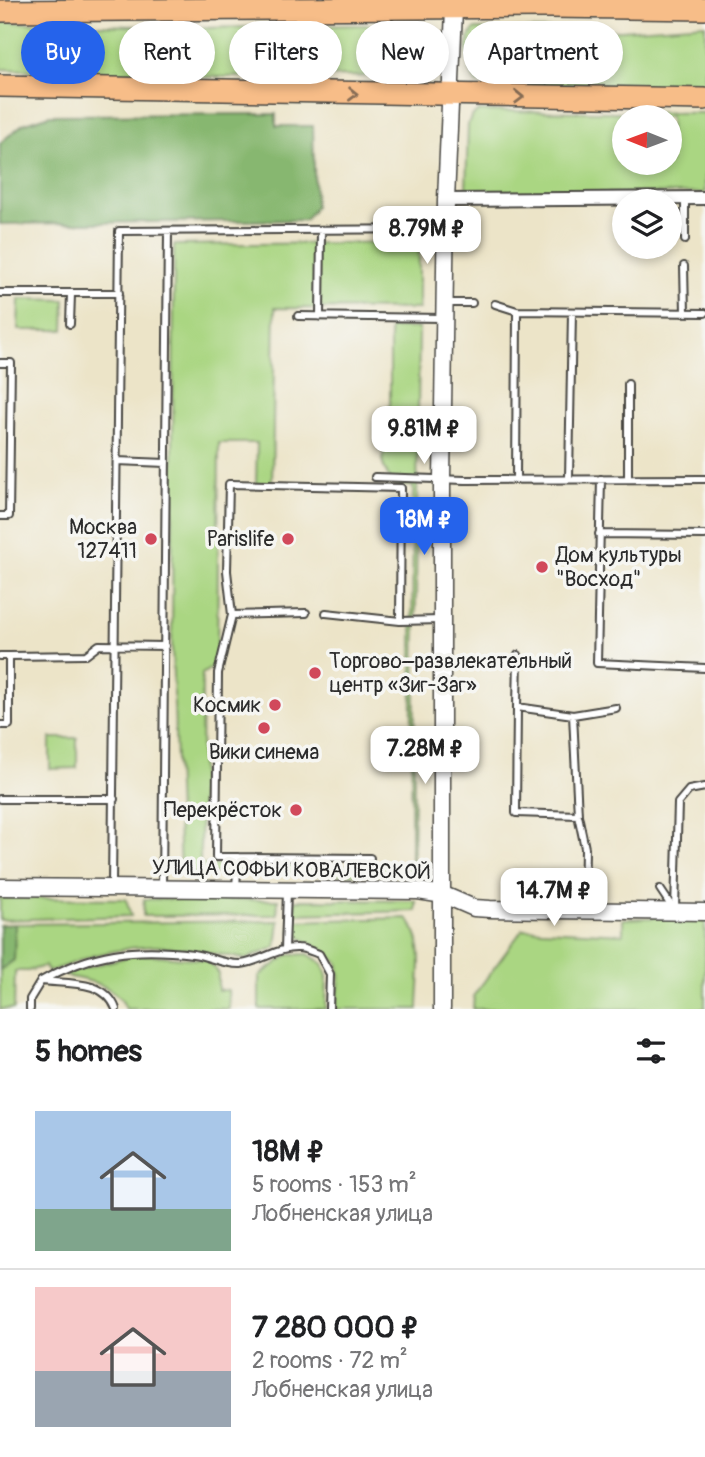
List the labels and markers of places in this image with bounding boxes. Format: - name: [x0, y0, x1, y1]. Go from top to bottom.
- pin: 8.79M ₽: [362, 206, 492, 266]
- pin: 9.81M ₽: [359, 406, 489, 466]
- pin: 18M ₽: [375, 498, 473, 557]
- place label: Москва 127411: [69, 514, 137, 565]
- place label: Parislife: [207, 526, 275, 553]
- marker: Москва 127411: [143, 531, 159, 547]
- marker: Parislife: [280, 531, 296, 547]
- place label: Дом культуры "Восход": [555, 542, 682, 593]
- marker: Дом культуры "Восход": [534, 559, 550, 575]
- place label: Торгово–развлекательный центр «Зиг-Заг»: [329, 648, 572, 699]
- marker: Торгово–развлекательный центр «Зиг-Заг»: [307, 665, 323, 681]
- place label: Космик: [193, 692, 261, 719]
- marker: Космик: [267, 697, 283, 713]
- marker: Вики синема: [256, 720, 272, 736]
- pin: 7.28M ₽: [360, 726, 490, 786]
- place label: Вики синема: [209, 739, 319, 766]
- place label: Перекрёсток: [164, 797, 282, 824]
- marker: Перекрёсток: [288, 802, 304, 818]
- pin: 14.7M ₽: [489, 869, 619, 928]

